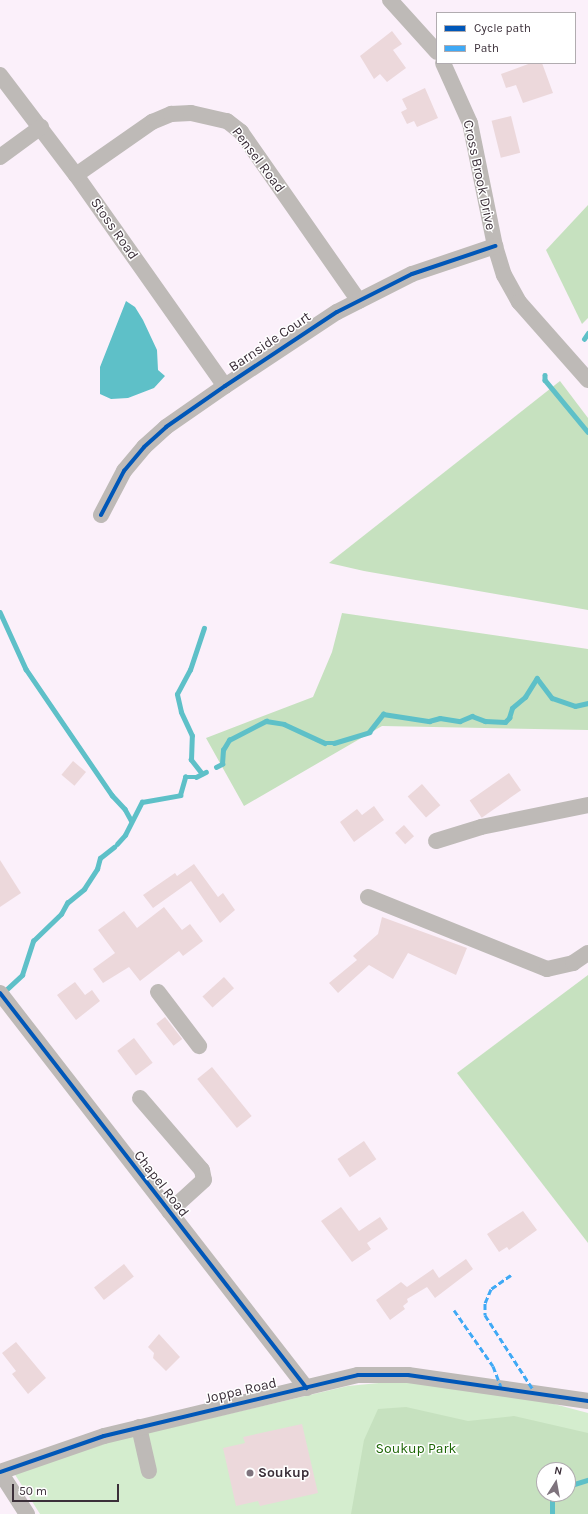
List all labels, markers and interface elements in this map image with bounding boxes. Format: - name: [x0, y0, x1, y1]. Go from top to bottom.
- legend: [436, 12, 576, 64]
- text: Cycle path: [474, 21, 531, 35]
- text: Path: [474, 41, 499, 55]
- street label: Cross Brook Drive: [459, 118, 499, 232]
- street label: Pensel Road: [228, 124, 288, 196]
- street label: Stoss Road: [87, 195, 141, 263]
- street label: Barnside Court: [226, 308, 314, 376]
- street label: Chapel Road: [130, 1147, 192, 1221]
- street label: Joppa Road: [204, 1375, 278, 1407]
- park label: Soukup Park: [376, 1441, 456, 1457]
- north arrow: [536, 1462, 576, 1502]
- text: N: [553, 1464, 563, 1478]
- place label: Soukup: [258, 1465, 309, 1481]
- marker: Soukup: [245, 1468, 255, 1478]
- scale bar: [14, 1476, 121, 1502]
- text: 50 m: [19, 1484, 47, 1498]

